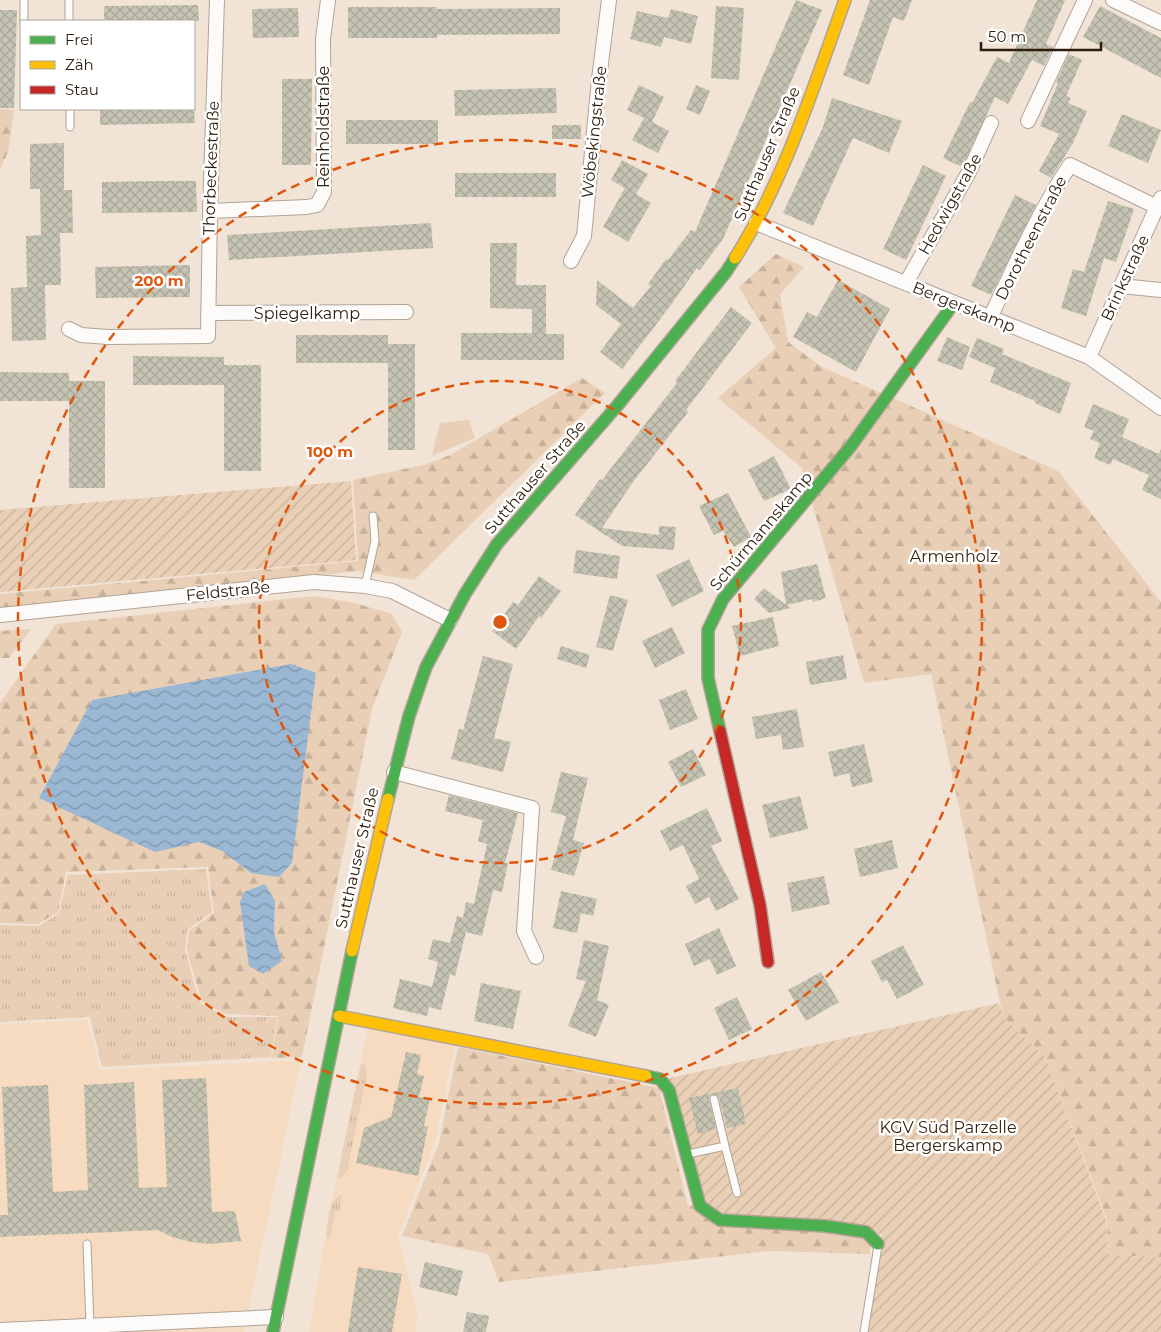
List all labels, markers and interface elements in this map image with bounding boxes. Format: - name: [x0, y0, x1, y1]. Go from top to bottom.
- legend: [20, 20, 195, 110]
- scale bar: [981, 20, 1101, 52]
- text: 50 m: [988, 27, 1026, 46]
- text: Frei: [65, 30, 93, 49]
- text: Zäh: [65, 55, 94, 74]
- street label: Wöbekingstraße: [578, 65, 610, 199]
- street label: Reinholdstraße: [314, 66, 333, 188]
- text: Stau: [65, 80, 99, 99]
- street label: Sutthauser Straße: [730, 84, 804, 224]
- street label: Thorbeckestraße: [199, 100, 223, 236]
- street label: Hedwigstraße: [914, 150, 986, 258]
- street label: Dorotheenstraße: [991, 173, 1071, 303]
- street label: Brinkstraße: [1097, 232, 1153, 324]
- text: 200 m: [134, 271, 184, 290]
- street label: Bergerskamp: [910, 278, 1018, 336]
- street label: Spiegelkamp: [254, 304, 360, 323]
- street label: Sutthauser Straße: [480, 416, 590, 538]
- text: 100 m: [307, 442, 353, 461]
- street label: Schürmannskamp: [706, 468, 816, 594]
- park label: Armenholz: [910, 547, 998, 566]
- street label: Feldstraße: [185, 577, 271, 605]
- centre of rings: [491, 613, 509, 631]
- street label: Sutthauser Straße: [332, 786, 382, 930]
- park label: KGV Süd Parzelle Bergerskamp: [879, 1118, 1017, 1155]

